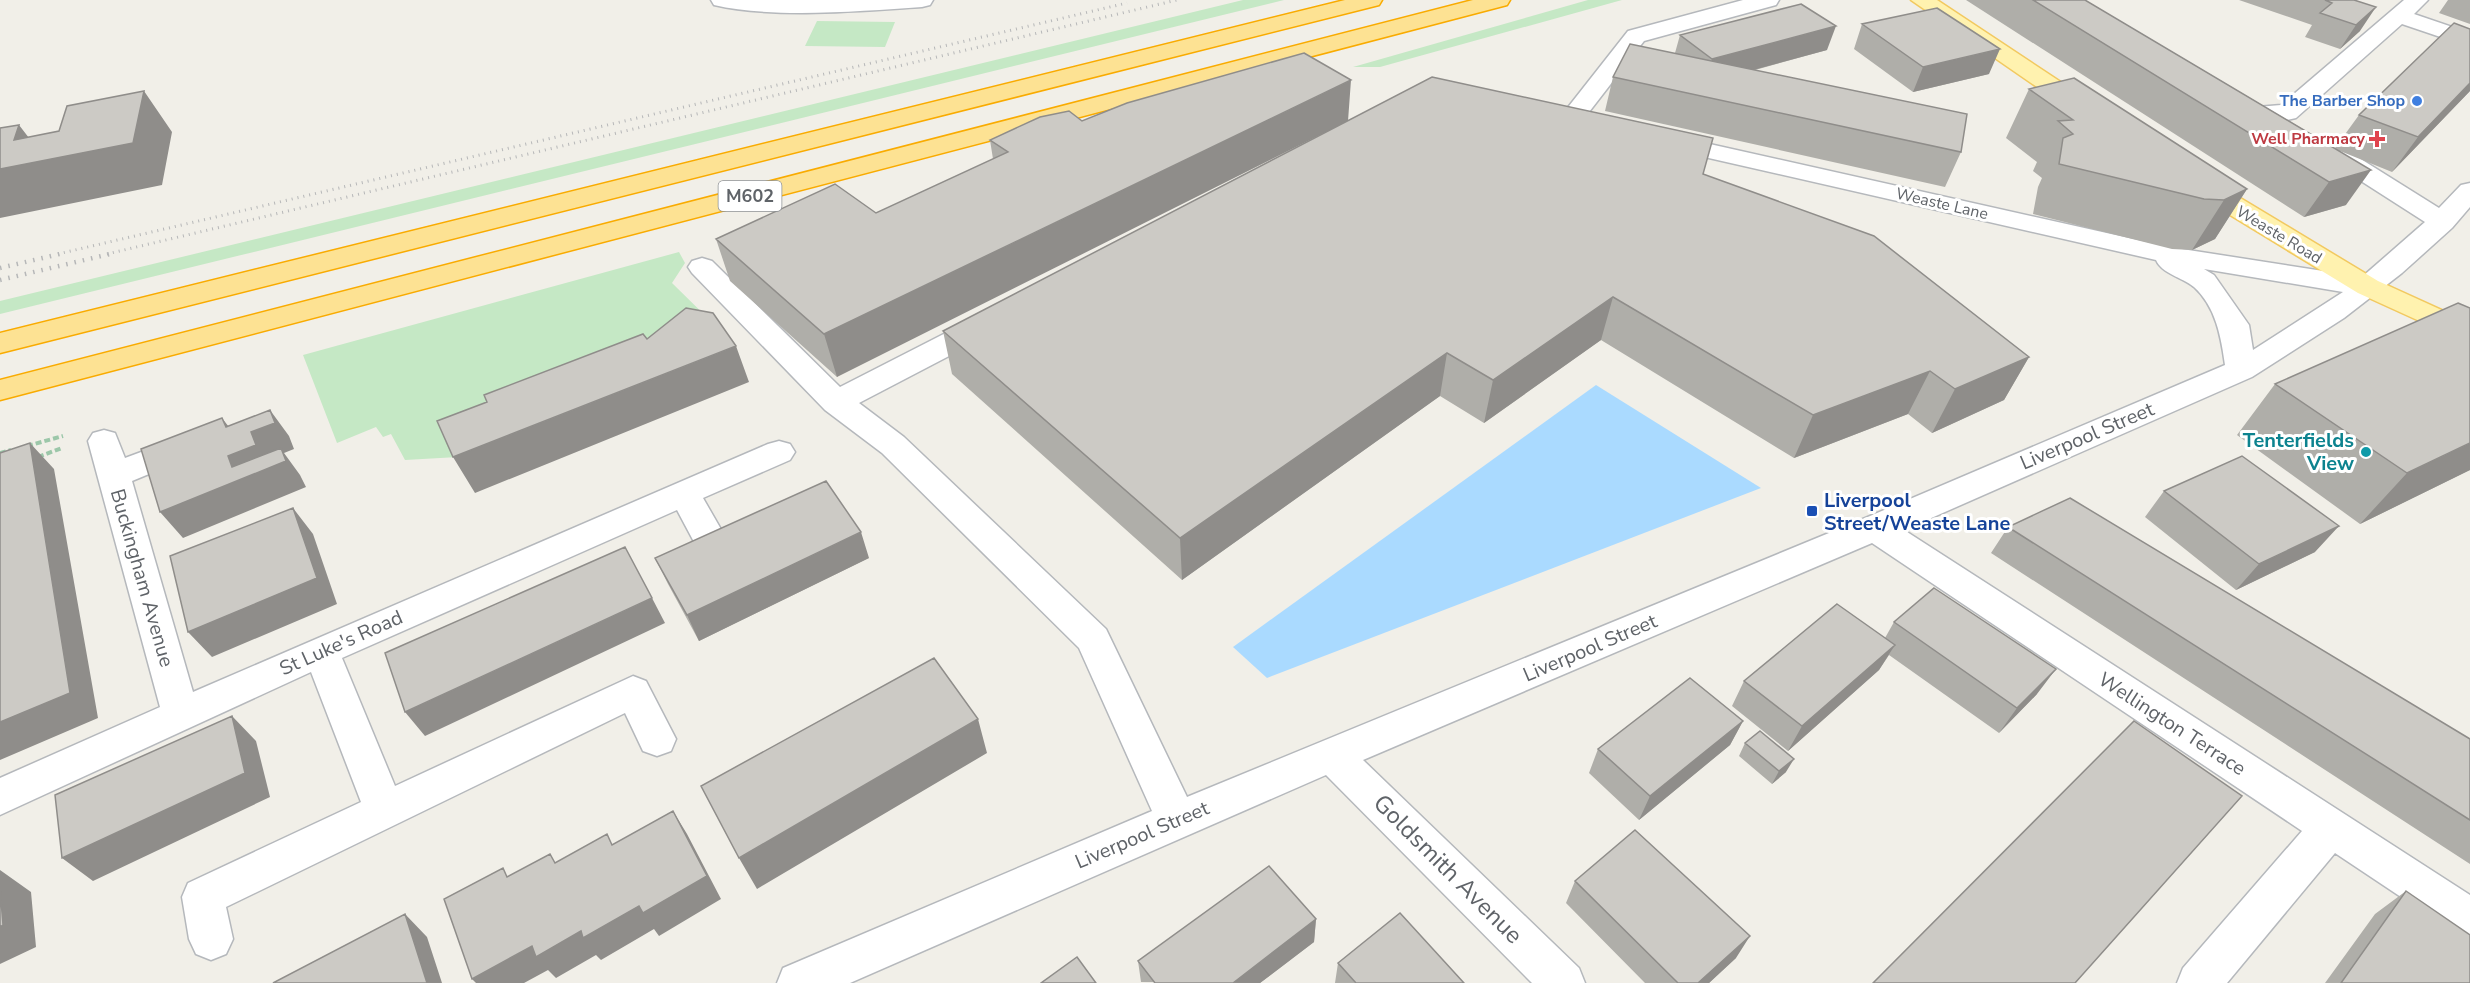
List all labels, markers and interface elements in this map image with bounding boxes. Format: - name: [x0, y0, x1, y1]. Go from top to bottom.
- place label: The Barber Shop: [2280, 90, 2405, 112]
- marker: The Barber Shop: [2410, 94, 2424, 108]
- place label: Well Pharmacy: [2251, 128, 2366, 150]
- marker: Well Pharmacy: [2370, 132, 2384, 146]
- road number: M602: [718, 181, 782, 211]
- street label: Weaste Lane: [1894, 183, 1990, 225]
- street label: Weaste Road: [2232, 201, 2326, 269]
- street label: Liverpool Street: [2016, 395, 2159, 476]
- place label: Tenterfields View: [2243, 427, 2354, 477]
- marker: Tenterfields View: [2359, 445, 2373, 459]
- street label: Buckingham Avenue: [104, 486, 180, 670]
- place label: Liverpool Street/Weaste Lane: [1824, 487, 2010, 537]
- marker: Liverpool Street/Weaste Lane: [1805, 504, 1819, 518]
- street label: St Luke's Road: [275, 604, 407, 682]
- street label: Liverpool Street: [1519, 607, 1662, 688]
- street label: Wellington Terrace: [2093, 666, 2251, 782]
- street label: Goldsmith Avenue: [1366, 787, 1530, 951]
- street label: Liverpool Street: [1071, 794, 1214, 875]

